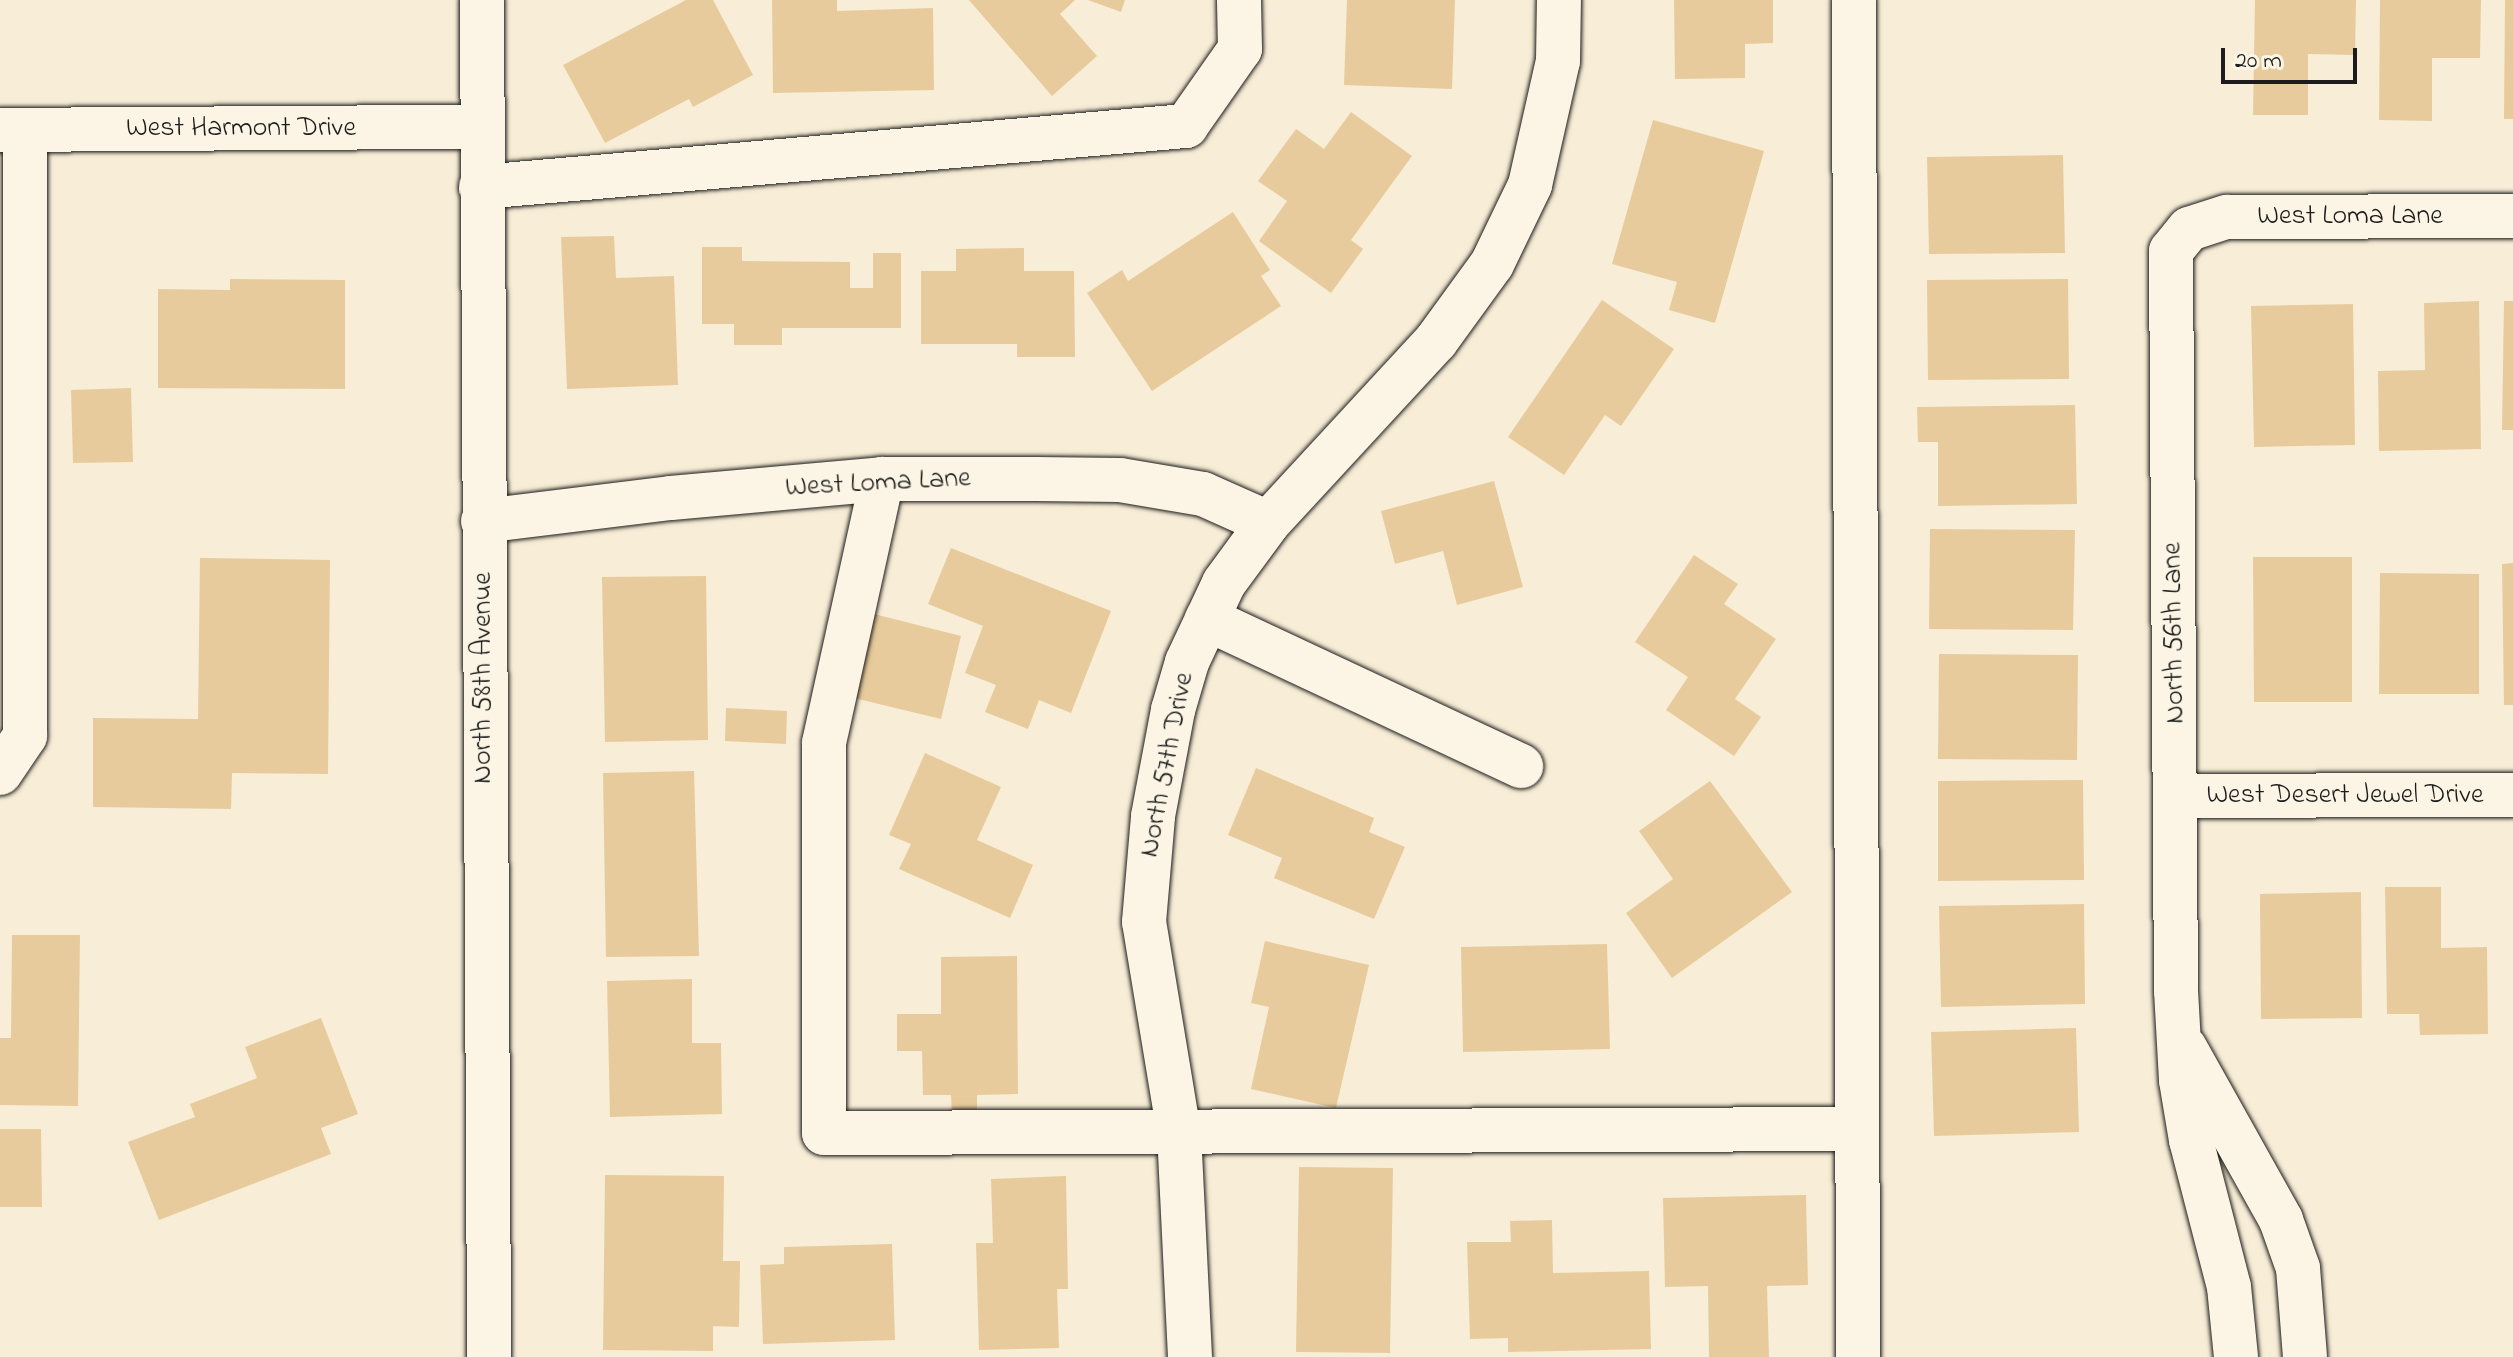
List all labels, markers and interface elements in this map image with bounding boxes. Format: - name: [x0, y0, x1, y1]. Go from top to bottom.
- scale bar: [2225, 32, 2361, 82]
- text: 20 m: [2235, 44, 2282, 79]
- street label: West Harmont Drive: [126, 112, 356, 146]
- street label: West Loma Lane: [2257, 200, 2443, 234]
- street label: West Loma Lane: [784, 462, 972, 506]
- street label: North 56th Lane: [2157, 542, 2193, 724]
- street label: North 58th Avenue: [467, 572, 501, 784]
- street label: North 57th Drive: [1134, 670, 1202, 860]
- street label: West Desert Jewel Drive: [2206, 779, 2484, 813]

